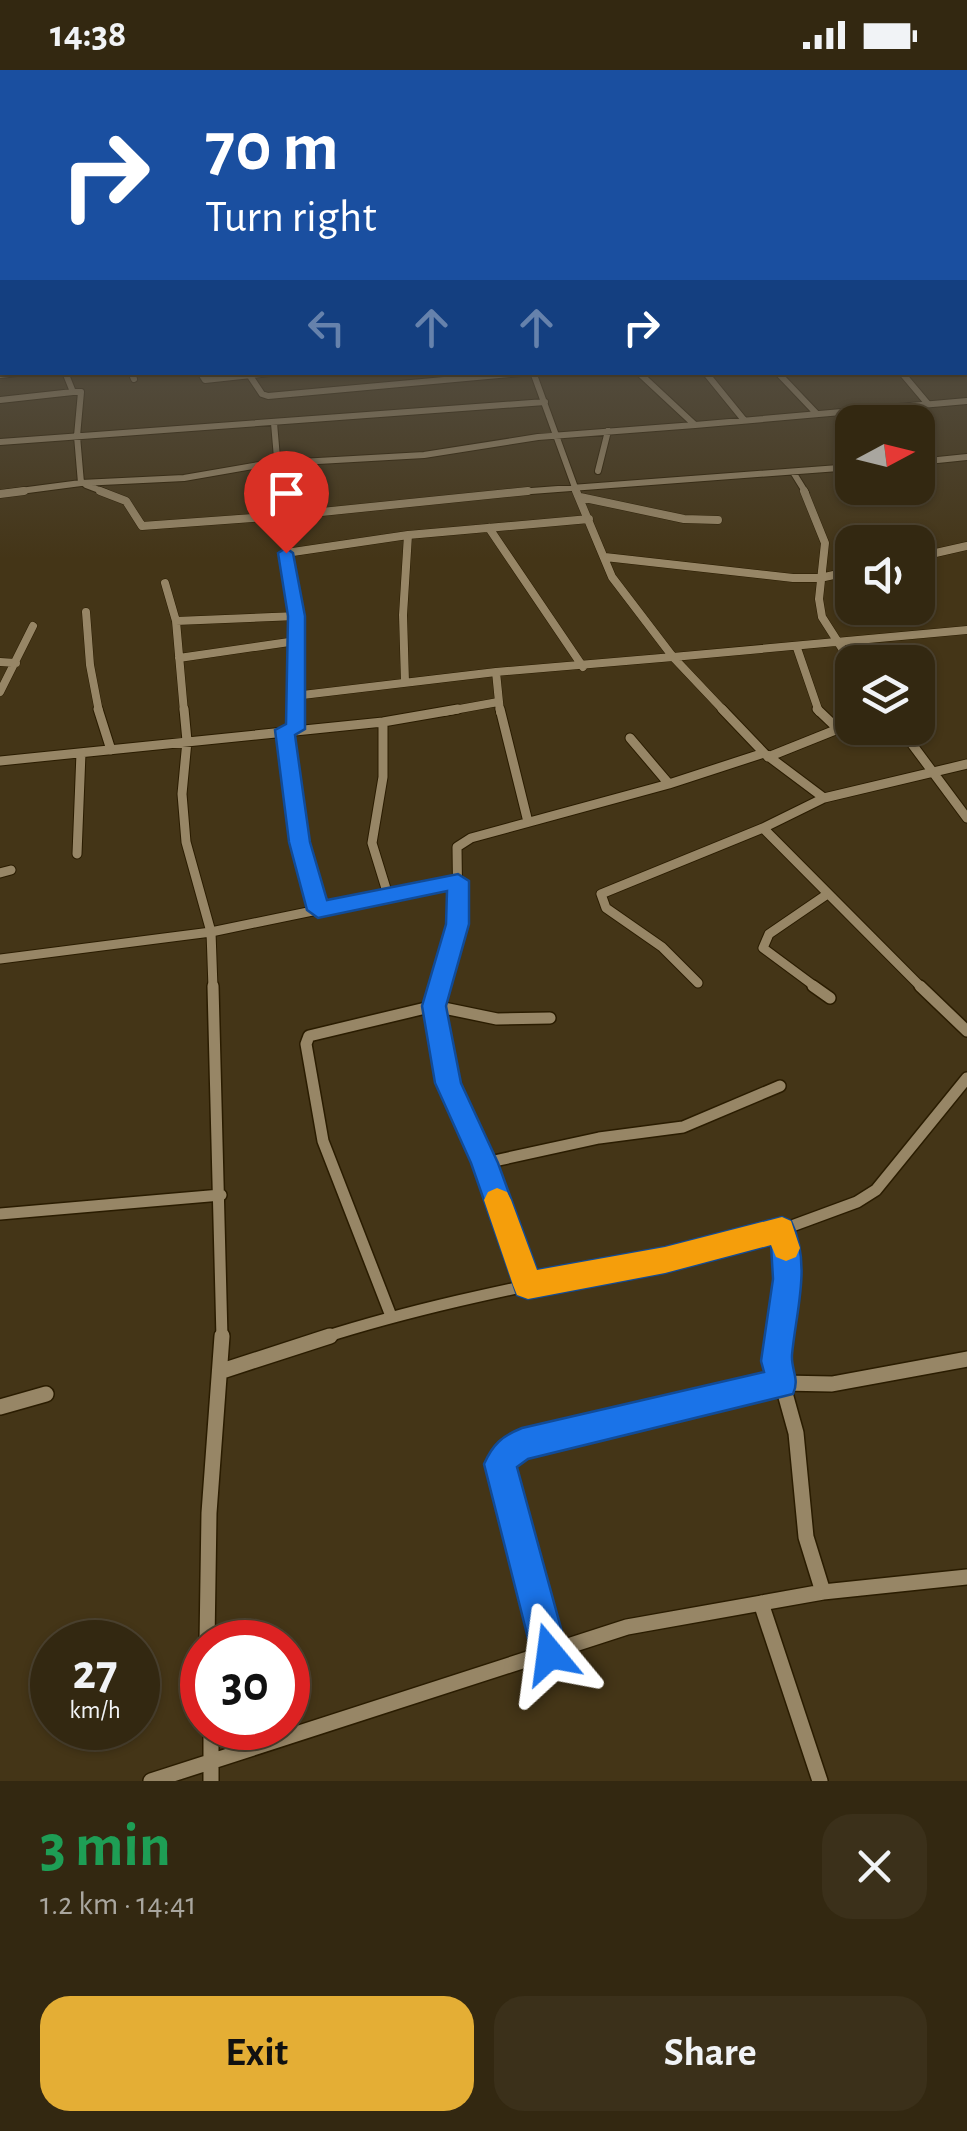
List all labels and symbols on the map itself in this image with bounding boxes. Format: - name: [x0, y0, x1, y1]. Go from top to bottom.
- north arrow: [835, 405, 935, 505]
- pin: [244, 451, 329, 554]
- position arrow: [498, 1602, 602, 1706]
- speed limit sign: 30: [180, 1620, 310, 1750]

